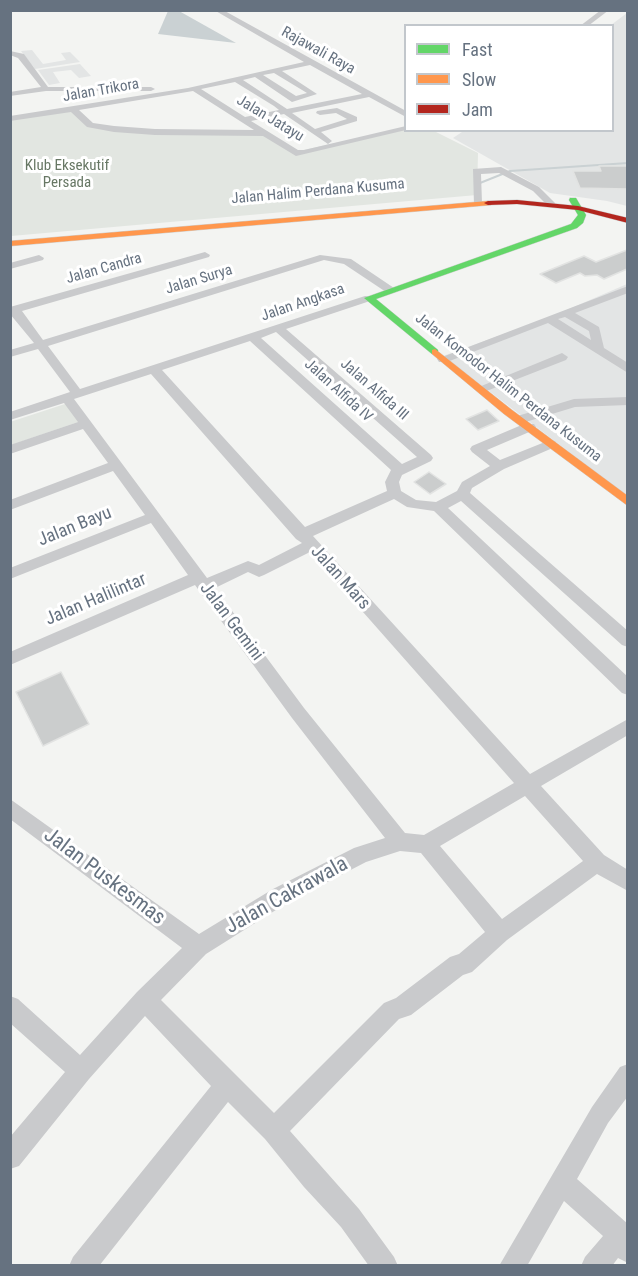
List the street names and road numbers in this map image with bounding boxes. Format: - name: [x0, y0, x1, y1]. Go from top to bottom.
- street label: Rajawali Raya: [278, 23, 358, 79]
- street label: Jalan Trikora: [62, 75, 140, 107]
- street label: Jalan Jatayu: [233, 92, 307, 146]
- street label: Jalan Halim Perdana Kusuma: [231, 175, 405, 209]
- street label: Jalan Candra: [64, 250, 144, 288]
- street label: Jalan Surya: [163, 261, 235, 299]
- street label: Jalan Angkasa: [259, 280, 347, 326]
- street label: Jalan Komodor Halim Perdana Kusuma: [411, 310, 605, 466]
- street label: Jalan Alfida III: [336, 355, 412, 425]
- street label: Jalan Alfida IV: [300, 356, 376, 426]
- street label: Jalan Bayu: [35, 502, 115, 552]
- street label: Jalan Mars: [306, 541, 374, 615]
- street label: Jalan Halilintar: [42, 569, 150, 631]
- street label: Jalan Gemini: [195, 579, 267, 665]
- street label: Jalan Puskesmas: [38, 823, 170, 931]
- street label: Jalan Cakrawala: [221, 852, 353, 940]

